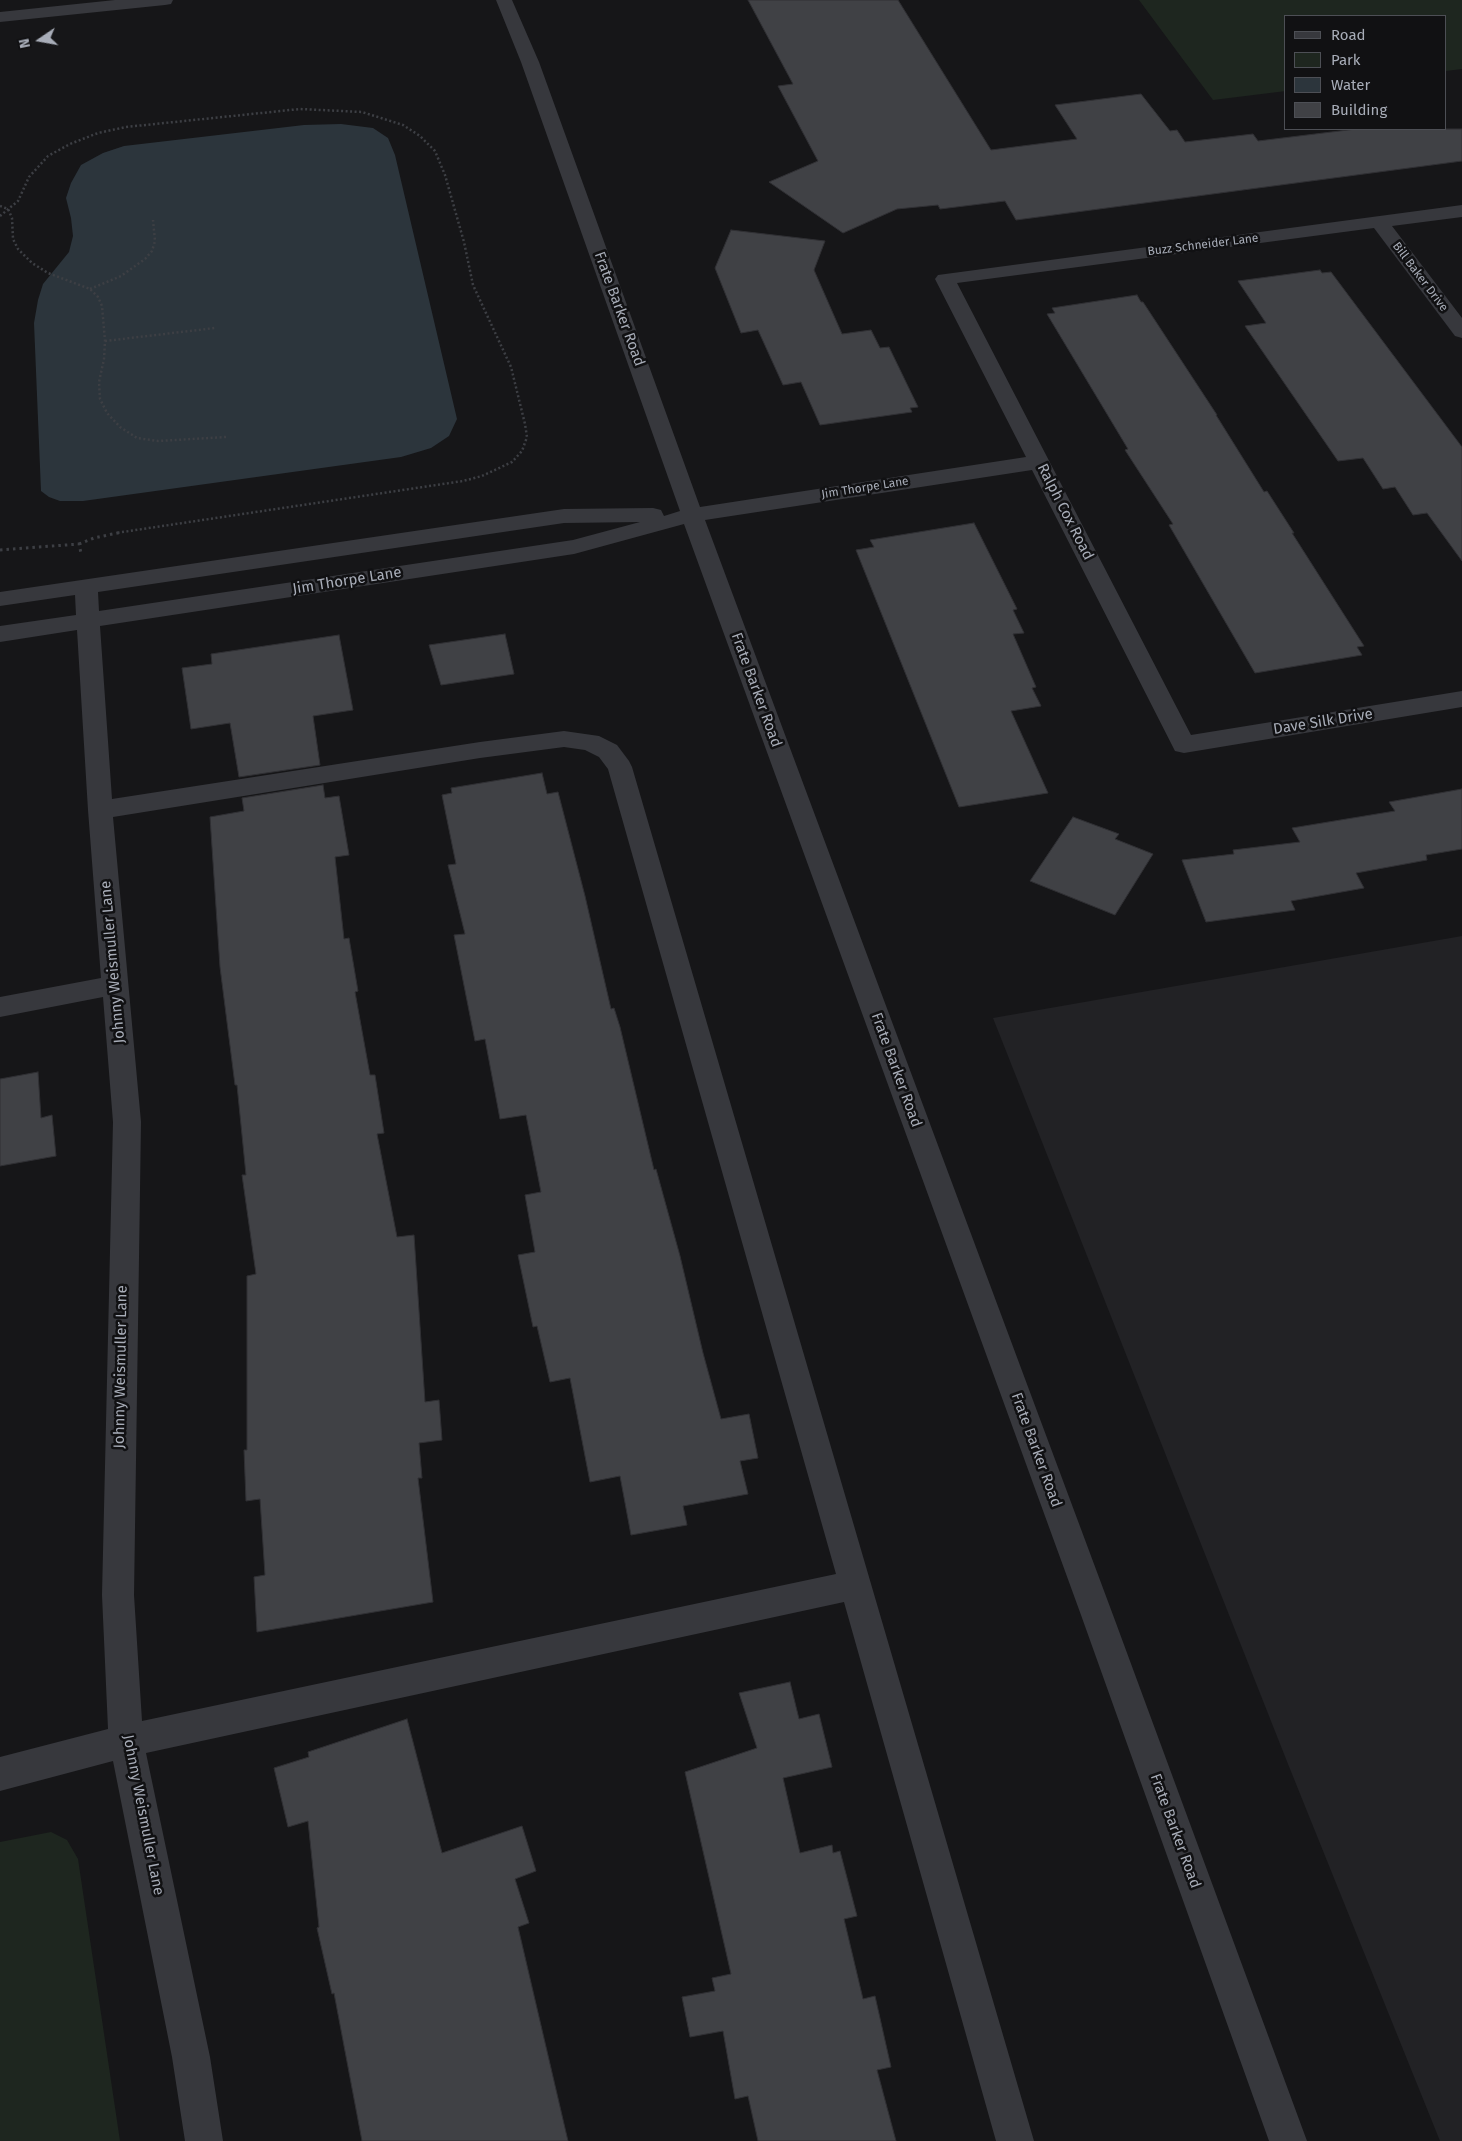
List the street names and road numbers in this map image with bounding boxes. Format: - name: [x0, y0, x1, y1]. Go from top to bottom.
- street label: Buzz Schneider Lane: [1147, 231, 1259, 259]
- street label: Bill Baker Drive: [1389, 239, 1451, 315]
- street label: Frate Barker Road: [590, 249, 648, 369]
- street label: Ralph Cox Road: [1033, 461, 1097, 563]
- street label: Jim Thorpe Lane: [820, 474, 910, 502]
- street label: Jim Thorpe Lane: [291, 563, 403, 599]
- street label: Frate Barker Road: [727, 630, 785, 750]
- street label: Dave Silk Drive: [1272, 705, 1374, 739]
- street label: Johnny Weismuller Lane: [97, 880, 129, 1044]
- street label: Frate Barker Road: [867, 1010, 925, 1130]
- street label: Johnny Weismuller Lane: [111, 1285, 131, 1449]
- street label: Frate Barker Road: [1007, 1390, 1065, 1510]
- street label: Johnny Weismuller Lane: [119, 1733, 167, 1897]
- street label: Frate Barker Road: [1146, 1771, 1204, 1891]

